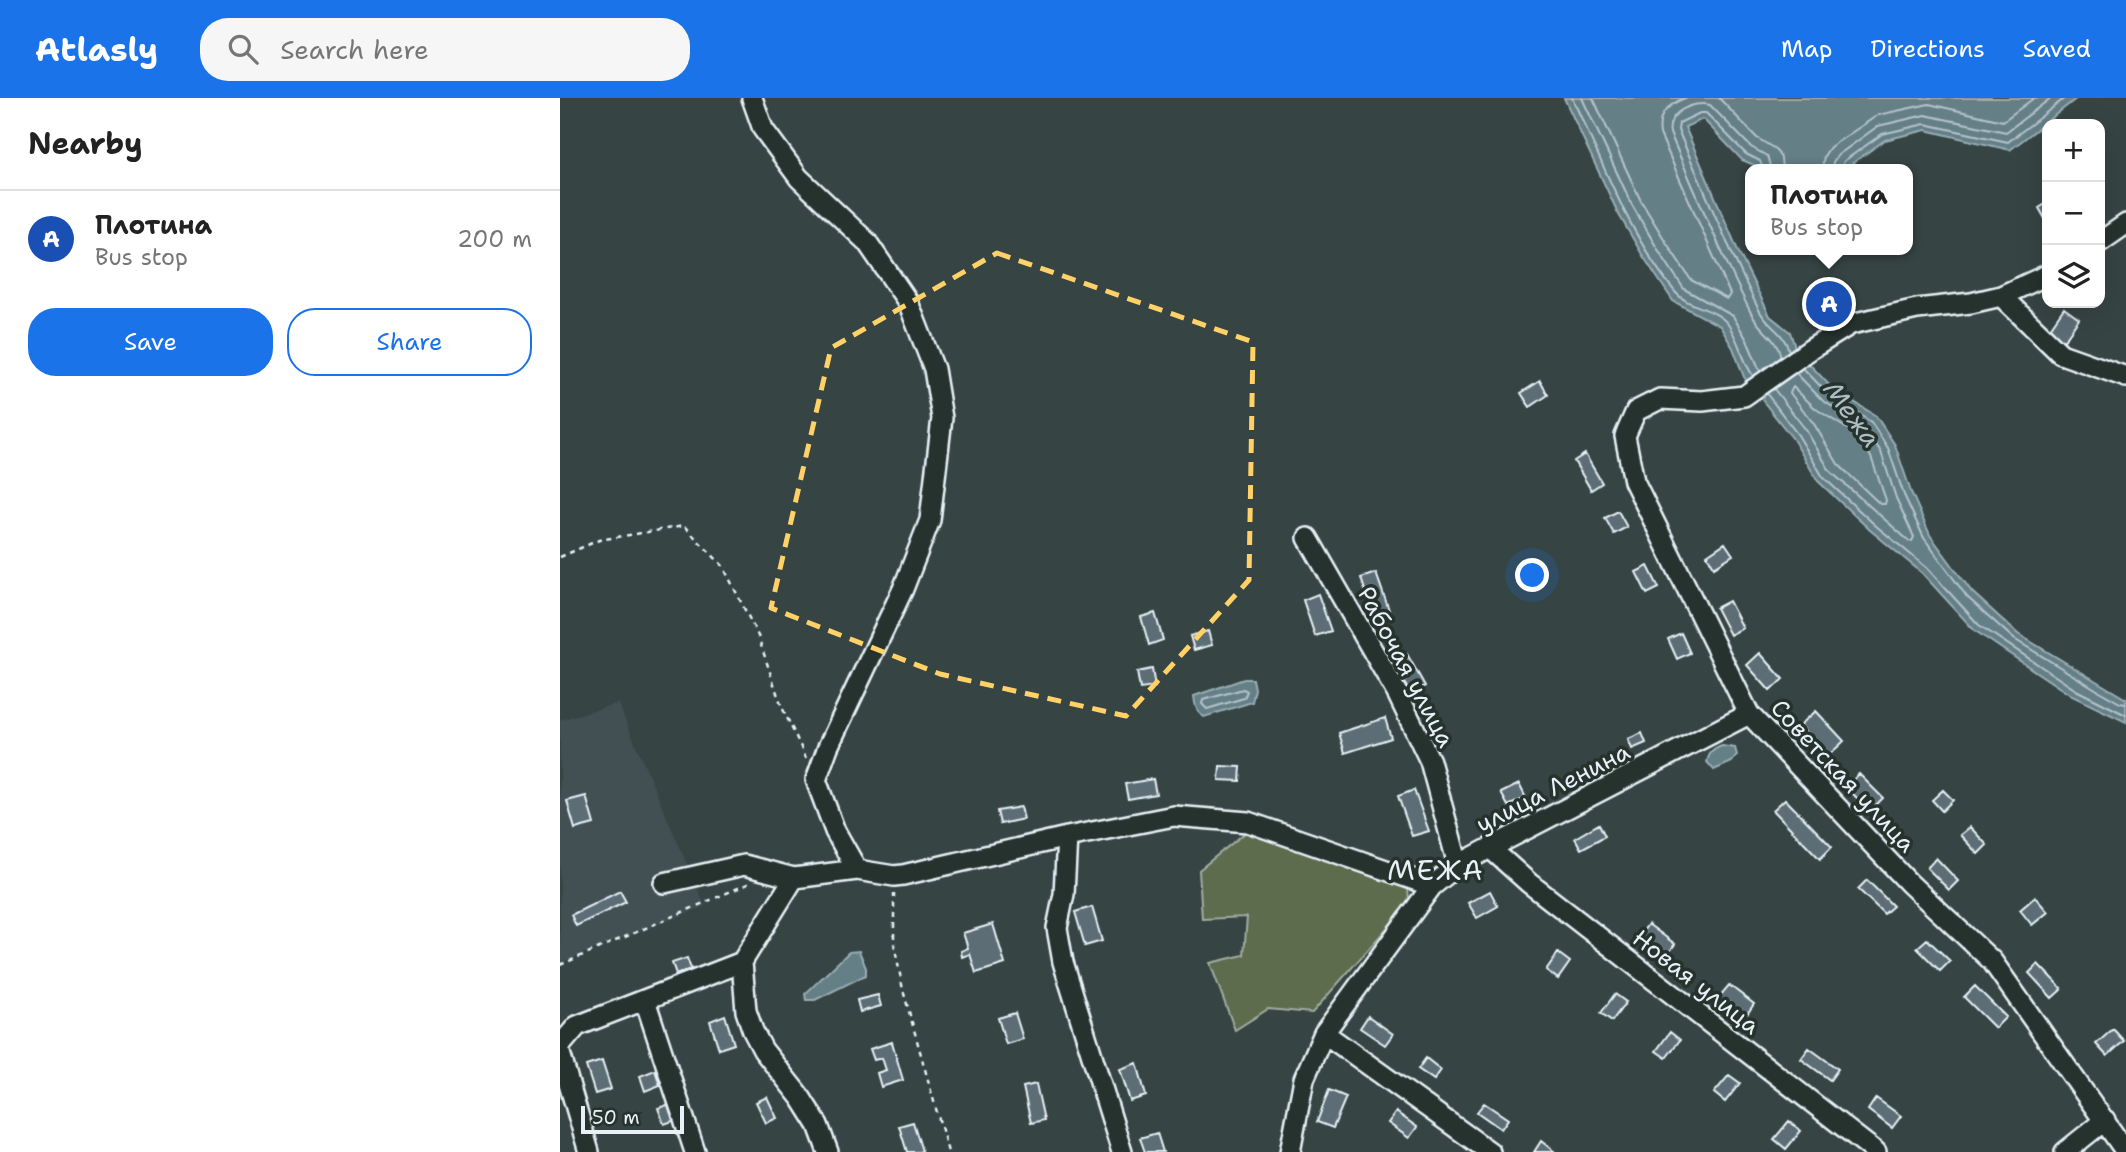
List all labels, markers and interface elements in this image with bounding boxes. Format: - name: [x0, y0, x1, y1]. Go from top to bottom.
- search box: [200, 18, 690, 81]
- text: Atlasly: [35, 27, 158, 72]
- icon: search: [224, 30, 262, 68]
- text: Search here: [280, 32, 429, 67]
- text: Map: [1781, 33, 1832, 65]
- text: Directions: [1870, 33, 1985, 65]
- text: Saved: [2023, 33, 2091, 65]
- map controls: [2042, 119, 2105, 308]
- button: +: [2042, 119, 2105, 182]
- text: Nearby: [28, 123, 143, 164]
- popup: [1745, 164, 1913, 255]
- text: Плотина: [1770, 177, 1888, 212]
- button: −: [2042, 182, 2105, 245]
- text: Плотина: [95, 207, 212, 242]
- text: Bus stop: [1770, 212, 1863, 242]
- text: A: [42, 224, 60, 254]
- text: 200 m: [457, 224, 532, 254]
- text: Bus stop: [95, 242, 188, 272]
- button: layers: [2042, 245, 2105, 308]
- pin: A: [1806, 278, 1852, 330]
- button: Save: [28, 308, 273, 376]
- button: Share: [287, 308, 532, 376]
- water label: Межа: [1816, 373, 1889, 454]
- your location: [1515, 558, 1549, 592]
- street label: Рабочая улица: [1350, 581, 1462, 753]
- street label: Советская улица: [1764, 693, 1922, 860]
- street label: улица Ленина: [1471, 735, 1635, 841]
- district label: МЕЖА: [1387, 851, 1485, 889]
- street label: Новая улица: [1626, 922, 1766, 1042]
- scale bar: [581, 1103, 684, 1135]
- text: 50 m: [592, 1105, 640, 1130]

